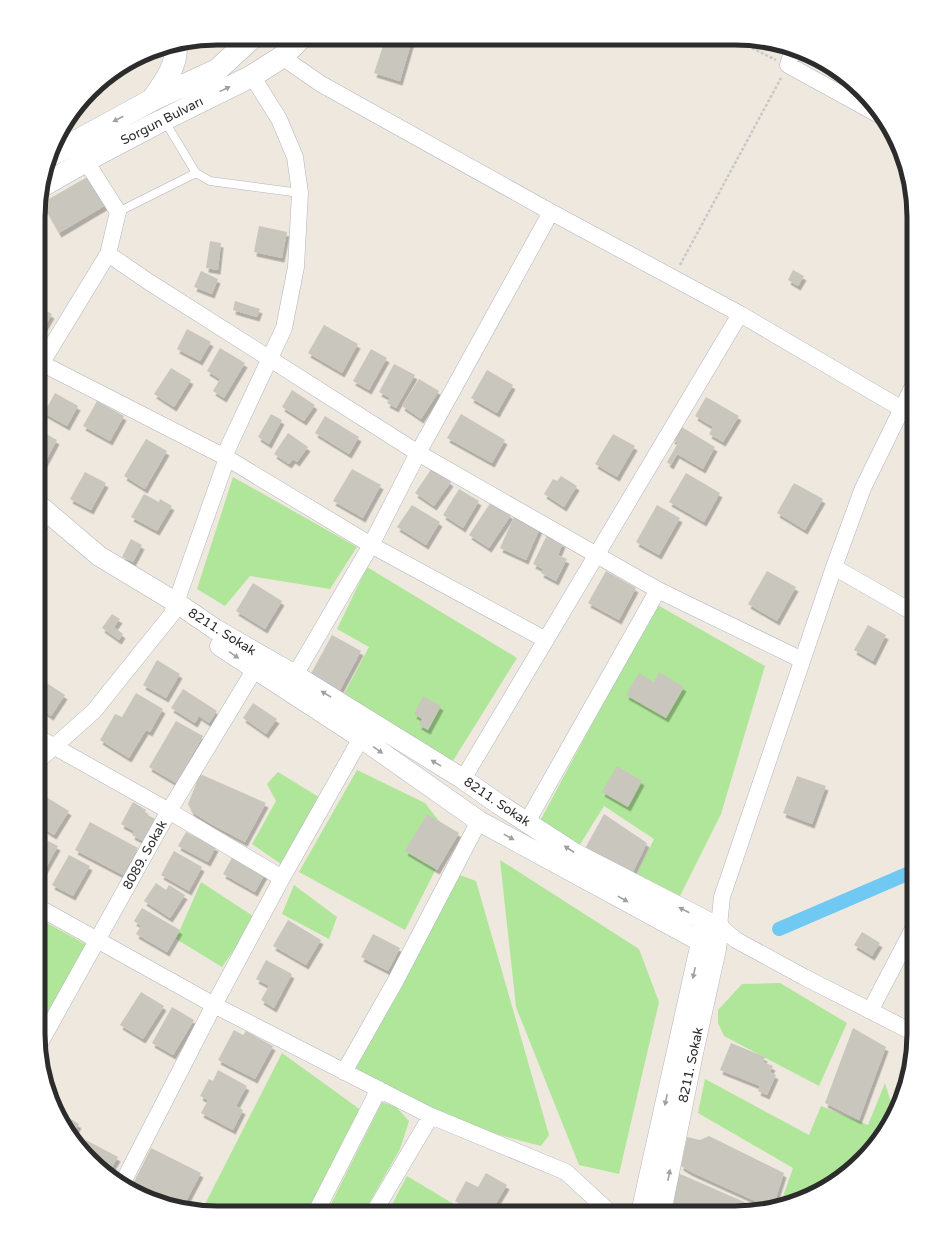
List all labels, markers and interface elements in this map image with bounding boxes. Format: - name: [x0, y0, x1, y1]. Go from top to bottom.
- one-way arrow: [219, 86, 231, 92]
- street label: Sorgun Bulvarı: [118, 93, 206, 149]
- one-way arrow: [112, 116, 124, 122]
- street label: 8211. Sokak: [185, 605, 259, 659]
- one-way arrow: [229, 651, 239, 659]
- one-way arrow: [321, 690, 331, 698]
- one-way arrow: [372, 746, 383, 754]
- one-way arrow: [430, 759, 442, 766]
- street label: 8211. Sokak: [461, 774, 533, 830]
- street label: 8089. Sokak: [119, 818, 171, 892]
- one-way arrow: [503, 834, 515, 841]
- one-way arrow: [563, 845, 574, 853]
- one-way arrow: [617, 896, 629, 903]
- one-way arrow: [678, 906, 689, 913]
- one-way arrow: [690, 966, 696, 979]
- street label: 8211. Sokak: [675, 1026, 707, 1104]
- one-way arrow: [662, 1093, 668, 1106]
- one-way arrow: [666, 1168, 672, 1181]

